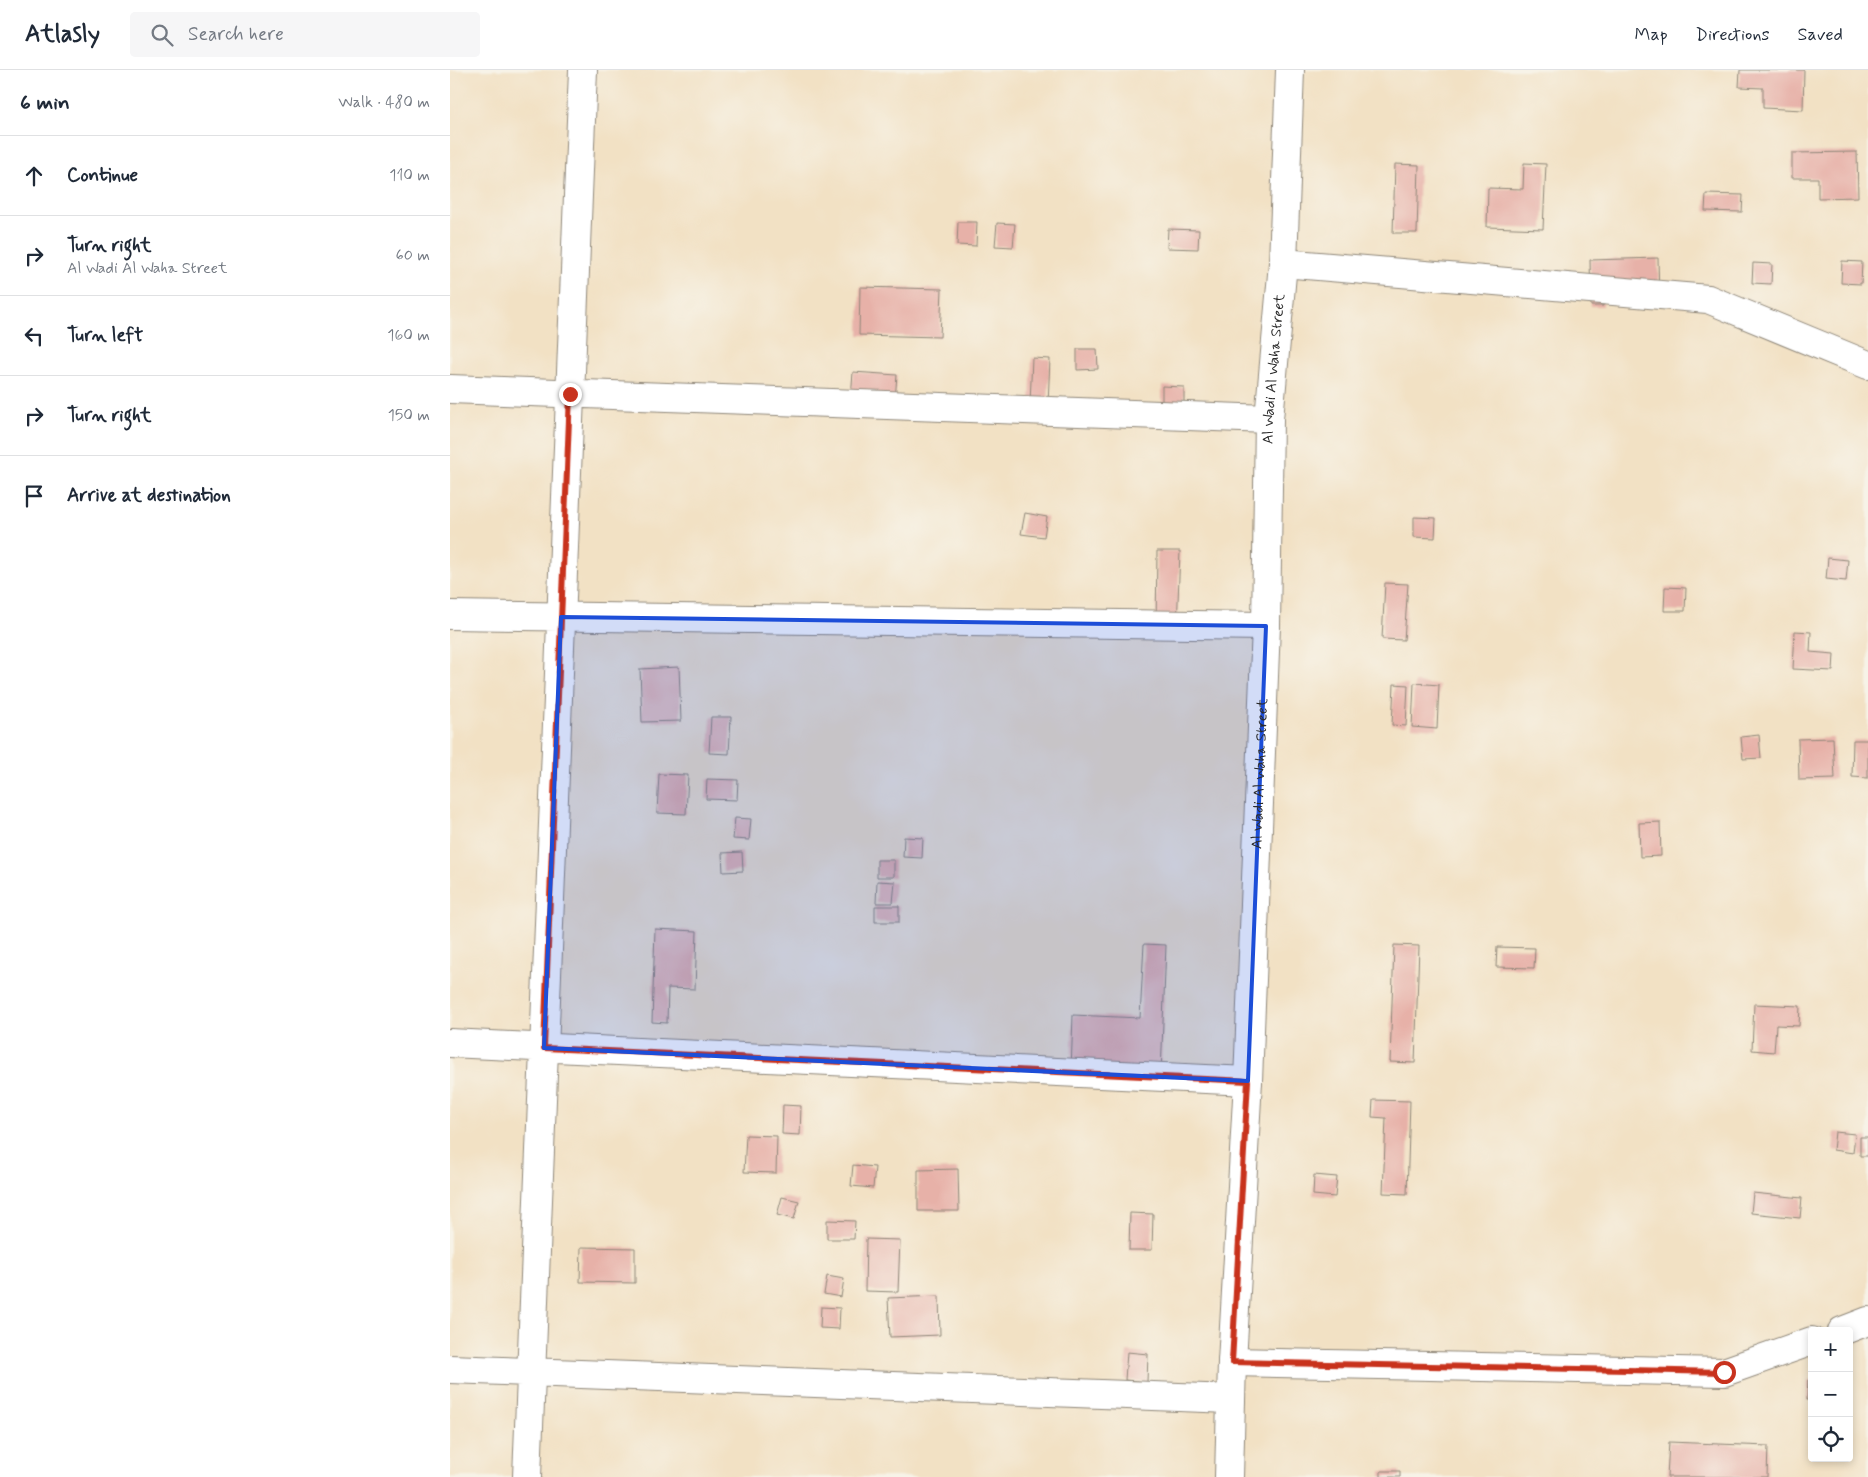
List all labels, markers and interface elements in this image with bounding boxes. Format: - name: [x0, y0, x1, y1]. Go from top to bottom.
- search box: [130, 12, 480, 57]
- text: Atlasly: [25, 19, 100, 50]
- icon: search: [148, 21, 176, 49]
- text: Search here: [188, 22, 284, 47]
- text: Map: [1635, 23, 1668, 47]
- text: Directions: [1696, 23, 1770, 47]
- text: Saved: [1798, 23, 1843, 47]
- text: 6 min: [20, 89, 70, 117]
- text: Walk · 480 m: [338, 92, 430, 113]
- icon: ahead: [20, 162, 48, 190]
- text: Continue: [67, 163, 138, 188]
- text: 110 m: [389, 165, 430, 186]
- text: Turn right: [67, 233, 151, 258]
- icon: right: [20, 242, 48, 270]
- text: 60 m: [396, 245, 430, 266]
- text: Al Wadi Al Waha Street: [67, 258, 227, 279]
- street label: Al Wadi Al Waha Street: [1259, 293, 1290, 444]
- icon: left: [20, 322, 48, 350]
- text: Turn left: [67, 323, 143, 348]
- text: 160 m: [387, 325, 430, 346]
- route end: [559, 383, 582, 406]
- icon: right: [20, 402, 48, 430]
- text: Turn right: [67, 403, 151, 428]
- text: 150 m: [388, 405, 430, 426]
- icon: arrive: [20, 482, 48, 510]
- text: Arrive at destination: [67, 483, 231, 508]
- street label: Al Wadi Al Waha Street: [1247, 698, 1273, 849]
- map controls: [1808, 1327, 1853, 1462]
- button: +: [1808, 1327, 1853, 1372]
- route start: [1713, 1361, 1736, 1384]
- button: −: [1808, 1372, 1853, 1417]
- button: locate: [1808, 1417, 1853, 1462]

